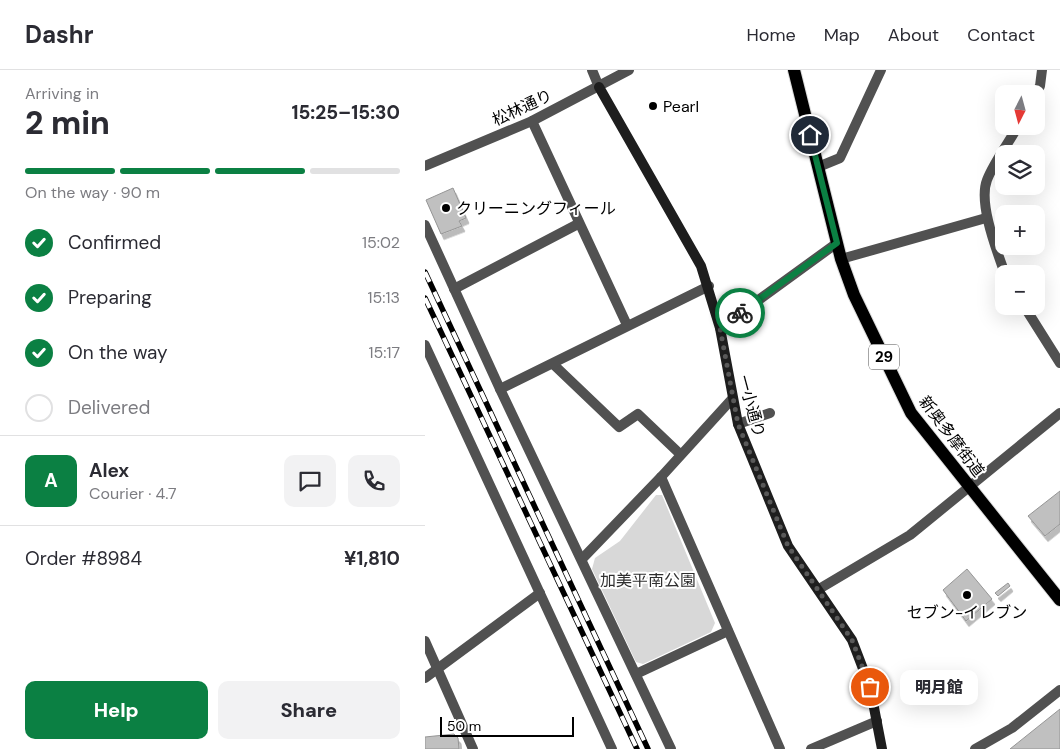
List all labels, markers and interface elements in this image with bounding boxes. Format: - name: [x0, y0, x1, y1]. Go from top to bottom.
- text: Dashr: [25, 19, 93, 50]
- text: Home: [746, 23, 796, 47]
- text: Map: [824, 23, 860, 47]
- text: About: [888, 23, 939, 47]
- text: Contact: [967, 23, 1035, 47]
- text: Arriving in: [25, 83, 99, 104]
- street label: 松林通り: [489, 84, 556, 130]
- north arrow: [995, 85, 1045, 135]
- map controls: [995, 85, 1045, 315]
- place label: Pearl: [663, 96, 699, 117]
- text: 15:25–15:30: [291, 100, 400, 125]
- marker: Pearl: [647, 100, 659, 112]
- text: 2 min: [25, 102, 110, 144]
- pin: [789, 114, 831, 156]
- icon: home: [796, 121, 824, 149]
- button: layers: [995, 145, 1045, 195]
- text: On the way · 90 m: [25, 182, 160, 203]
- place label: クリーニングフィール: [456, 198, 616, 219]
- marker: クリーニングフィール: [440, 202, 452, 214]
- button: +: [995, 205, 1045, 255]
- icon: check: [25, 229, 53, 257]
- text: Confirmed: [68, 230, 161, 255]
- text: 15:02: [362, 232, 400, 253]
- button: −: [995, 265, 1045, 315]
- icon: check: [25, 284, 53, 312]
- text: Preparing: [68, 285, 152, 310]
- text: 15:13: [368, 287, 400, 308]
- courier: [715, 288, 765, 338]
- icon: bike: [726, 299, 754, 327]
- icon: check: [25, 339, 53, 367]
- text: On the way: [68, 340, 168, 365]
- text: 15:17: [368, 342, 400, 363]
- road number: 29: [869, 344, 899, 370]
- street label: 一小通り: [733, 372, 770, 440]
- street label: 新奥多摩街道: [914, 392, 989, 481]
- text: Delivered: [68, 395, 150, 420]
- button: chat: [284, 455, 336, 507]
- button: phone: [348, 455, 400, 507]
- text: Alex: [89, 458, 129, 483]
- text: A: [44, 468, 58, 493]
- text: Courier · 4.7: [89, 483, 177, 504]
- text: Order #8984: [25, 546, 142, 571]
- text: ¥1,810: [344, 546, 400, 571]
- park label: 加美平南公園: [600, 570, 696, 591]
- marker: セブン-イレブン: [961, 589, 973, 601]
- place label: セブン-イレブン: [907, 602, 1027, 623]
- pin: [849, 666, 891, 708]
- callout: 明月館: [900, 670, 977, 704]
- icon: bag: [856, 673, 884, 701]
- text: 明月館: [915, 677, 963, 698]
- button: Help: [25, 681, 208, 739]
- button: Share: [218, 681, 400, 739]
- scale bar: [440, 714, 574, 737]
- text: 50 m: [447, 717, 481, 735]

